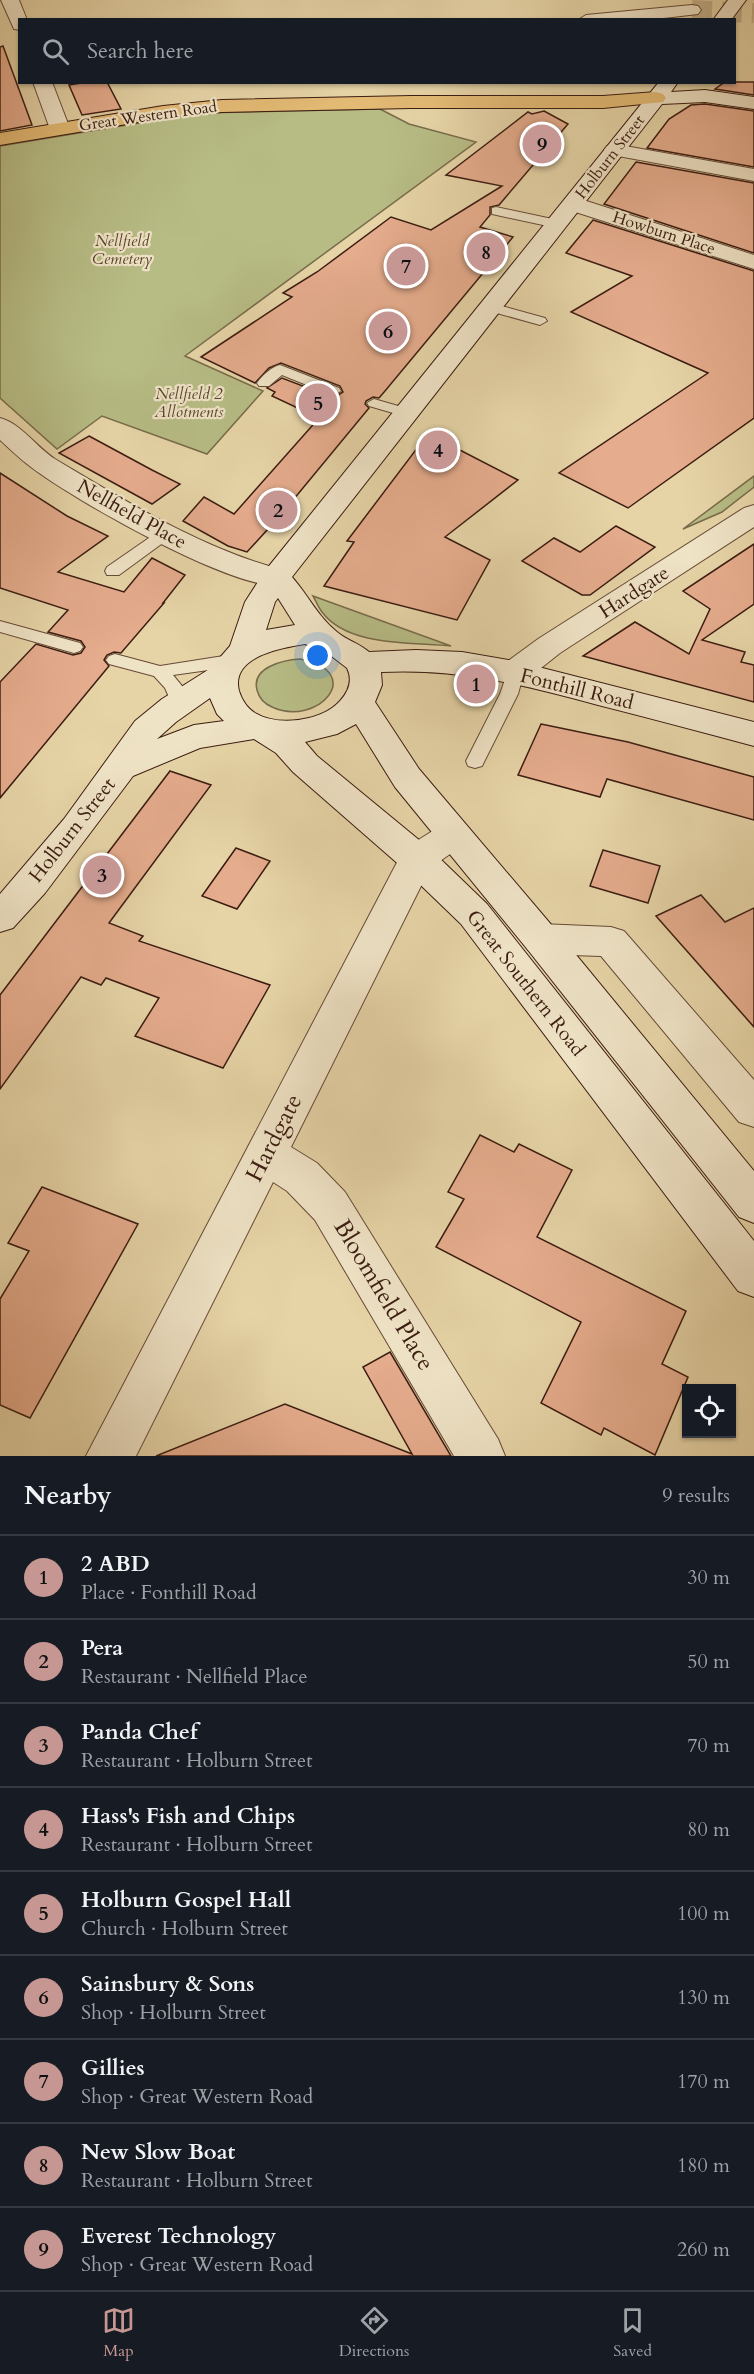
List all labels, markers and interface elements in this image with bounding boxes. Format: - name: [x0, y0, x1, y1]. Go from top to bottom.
- search box: [18, 18, 736, 84]
- icon: search: [39, 35, 72, 68]
- text: Search here: [87, 36, 194, 66]
- street label: Great Western Road: [78, 95, 219, 137]
- street label: Holburn Street: [570, 110, 650, 204]
- pin: 9: [522, 122, 562, 166]
- street label: Howburn Place: [610, 206, 718, 260]
- park label: Nellfield Cemetery: [92, 230, 152, 270]
- pin: 8: [466, 230, 506, 274]
- pin: 7: [386, 244, 426, 288]
- pin: 6: [368, 308, 408, 354]
- pin: 5: [298, 380, 338, 426]
- park label: Nellfield 2 Allotments: [154, 383, 224, 423]
- pin: 4: [418, 428, 458, 472]
- street label: Nellfield Place: [72, 473, 192, 555]
- pin: 2: [258, 488, 298, 532]
- street label: Hardgate: [594, 559, 674, 625]
- your location: [303, 641, 332, 670]
- pin: 1: [456, 662, 496, 706]
- street label: Fonthill Road: [517, 662, 637, 716]
- street label: Holburn Street: [22, 771, 122, 888]
- pin: 3: [82, 852, 122, 898]
- street label: Great Southern Road: [460, 904, 592, 1062]
- street label: Hardgate: [238, 1089, 310, 1187]
- street label: Bloomfield Place: [326, 1213, 442, 1377]
- map controls: [682, 1384, 736, 1438]
- button: locate: [682, 1384, 736, 1438]
- text: Nearby: [24, 1478, 112, 1513]
- text: 9 results: [662, 1482, 730, 1509]
- text: 2 ABD: [81, 1549, 150, 1579]
- text: 1: [38, 1564, 49, 1591]
- text: 30 m: [687, 1564, 730, 1591]
- text: Place · Fonthill Road: [81, 1579, 257, 1606]
- text: Pera: [81, 1633, 123, 1663]
- text: 2: [38, 1648, 49, 1675]
- text: 50 m: [687, 1648, 730, 1675]
- text: Restaurant · Nellfield Place: [81, 1663, 308, 1690]
- text: Panda Chef: [81, 1717, 197, 1747]
- text: 3: [38, 1732, 49, 1759]
- text: 70 m: [687, 1732, 730, 1759]
- text: Restaurant · Holburn Street: [81, 1747, 312, 1774]
- text: Hass's Fish and Chips: [81, 1801, 295, 1831]
- text: 4: [38, 1816, 49, 1843]
- text: 80 m: [687, 1816, 730, 1843]
- text: Restaurant · Holburn Street: [81, 1831, 312, 1858]
- text: Holburn Gospel Hall: [81, 1885, 291, 1915]
- text: 5: [38, 1900, 49, 1927]
- text: 100 m: [677, 1900, 730, 1927]
- text: Church · Holburn Street: [81, 1915, 288, 1942]
- text: Sainsbury & Sons: [81, 1969, 254, 1999]
- text: 6: [38, 1984, 49, 2011]
- text: 130 m: [677, 1984, 730, 2011]
- text: Shop · Holburn Street: [81, 1999, 266, 2026]
- text: Gillies: [81, 2053, 145, 2083]
- text: 7: [38, 2068, 49, 2095]
- text: 170 m: [677, 2068, 730, 2095]
- text: Shop · Great Western Road: [81, 2083, 313, 2110]
- text: New Slow Boat: [81, 2137, 235, 2167]
- text: 8: [38, 2152, 49, 2179]
- text: 180 m: [677, 2152, 730, 2179]
- text: Restaurant · Holburn Street: [81, 2167, 312, 2194]
- text: Everest Technology: [81, 2221, 276, 2251]
- text: 9: [38, 2236, 49, 2263]
- text: 260 m: [677, 2236, 730, 2263]
- text: Shop · Great Western Road: [81, 2251, 313, 2278]
- tab: Map: [102, 2304, 135, 2362]
- tab: Directions: [339, 2304, 409, 2362]
- tab: Saved: [613, 2304, 652, 2362]

